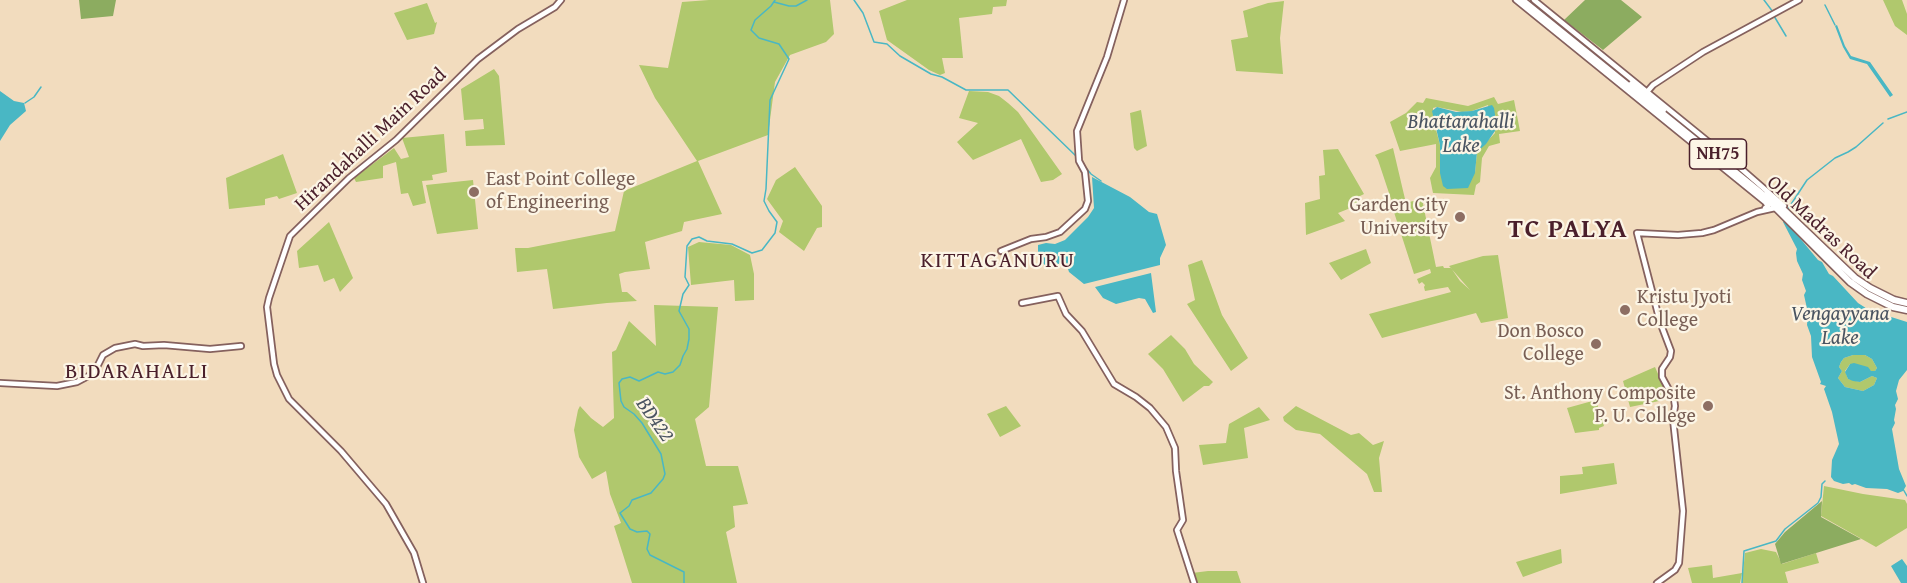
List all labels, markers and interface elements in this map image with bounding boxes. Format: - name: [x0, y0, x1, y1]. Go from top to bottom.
- street label: Hirandahalli Main Road: [290, 63, 452, 217]
- water label: Bhattarahalli Lake: [1408, 110, 1514, 160]
- road number: NH75: [1690, 139, 1746, 169]
- place label: East Point College of Engineering: [486, 168, 635, 215]
- street label: Old Madras Road: [1761, 171, 1881, 285]
- marker: East Point College of Engineering: [467, 185, 481, 199]
- place label: Garden City University: [1350, 194, 1448, 241]
- marker: Garden City University: [1453, 210, 1467, 224]
- district label: TC PALYA: [1508, 214, 1628, 246]
- district label: KITTAGANURU: [921, 248, 1075, 274]
- place label: Kristu Jyoti College: [1637, 286, 1732, 333]
- water label: Vengayyana Lake: [1790, 302, 1890, 352]
- marker: Kristu Jyoti College: [1618, 303, 1632, 317]
- place label: Don Bosco College: [1497, 320, 1584, 367]
- marker: Don Bosco College: [1589, 337, 1603, 351]
- district label: BIDARAHALLI: [65, 359, 209, 385]
- place label: St. Anthony Composite P. U. College: [1504, 382, 1696, 429]
- water label: BD422: [630, 393, 678, 447]
- marker: St. Anthony Composite P. U. College: [1701, 399, 1715, 413]

